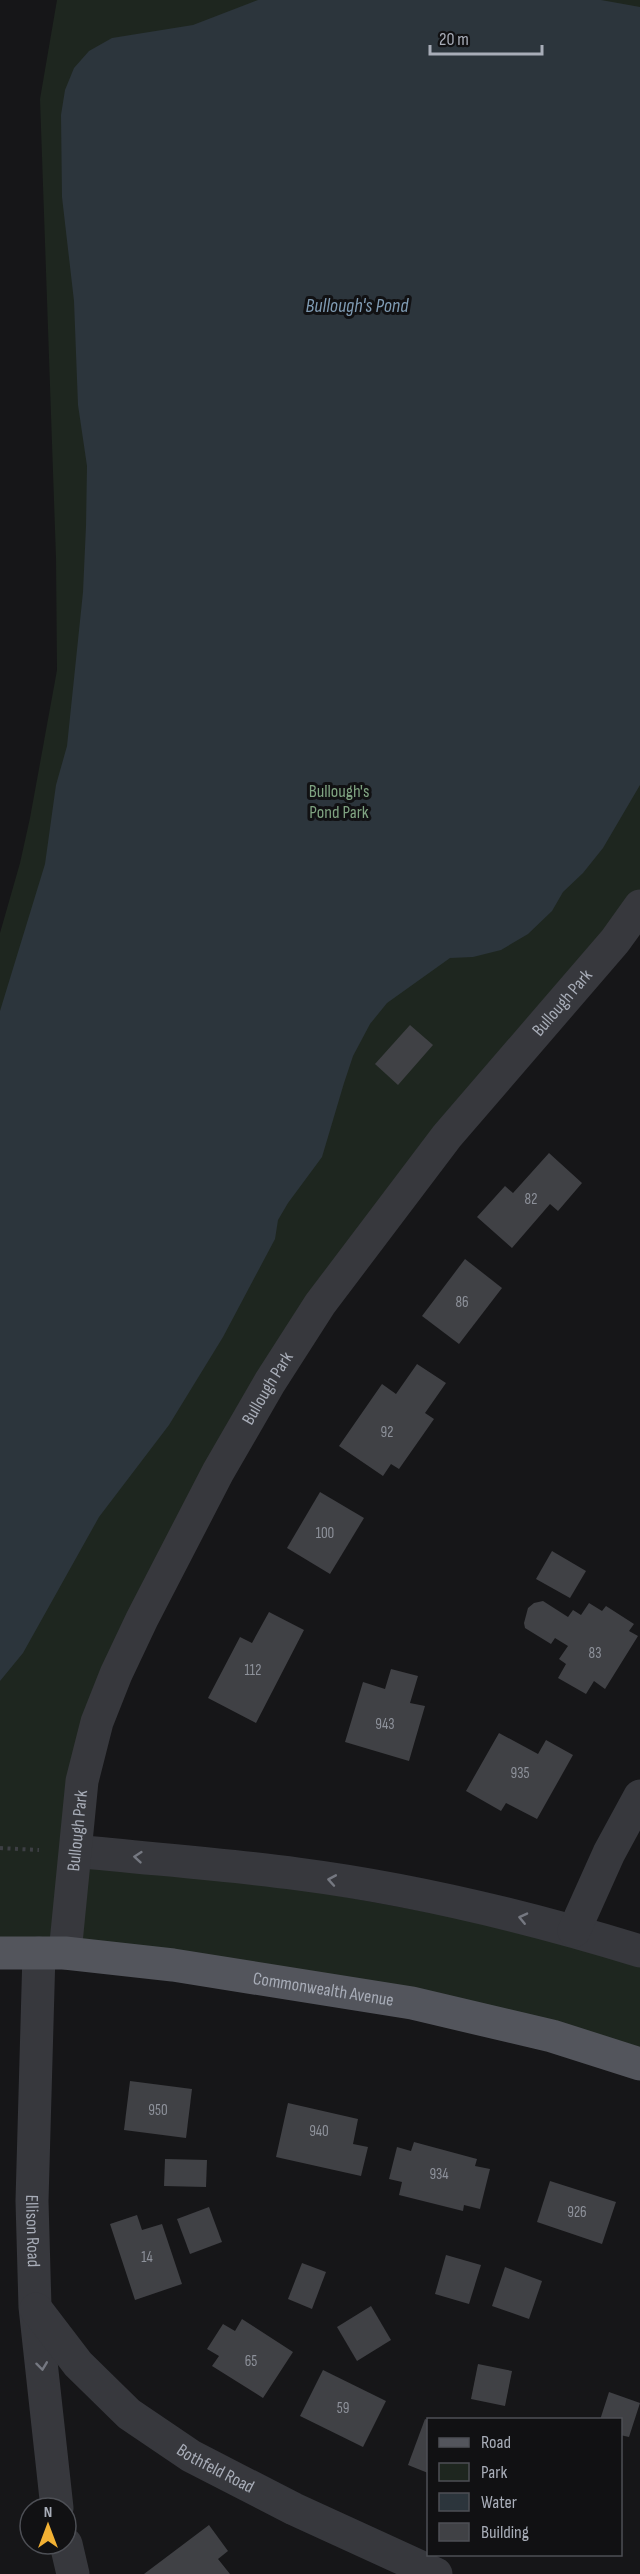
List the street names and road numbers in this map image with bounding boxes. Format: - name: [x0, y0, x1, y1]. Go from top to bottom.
- street label: Bullough Park: [527, 965, 597, 1040]
- street label: Bullough Park: [237, 1348, 297, 1428]
- street label: Bullough Park: [63, 1789, 92, 1872]
- street label: Commonwealth Avenue: [252, 1967, 395, 2010]
- street label: Ellison Road: [21, 2194, 44, 2267]
- street label: Bothfeld Road: [173, 2439, 258, 2497]

